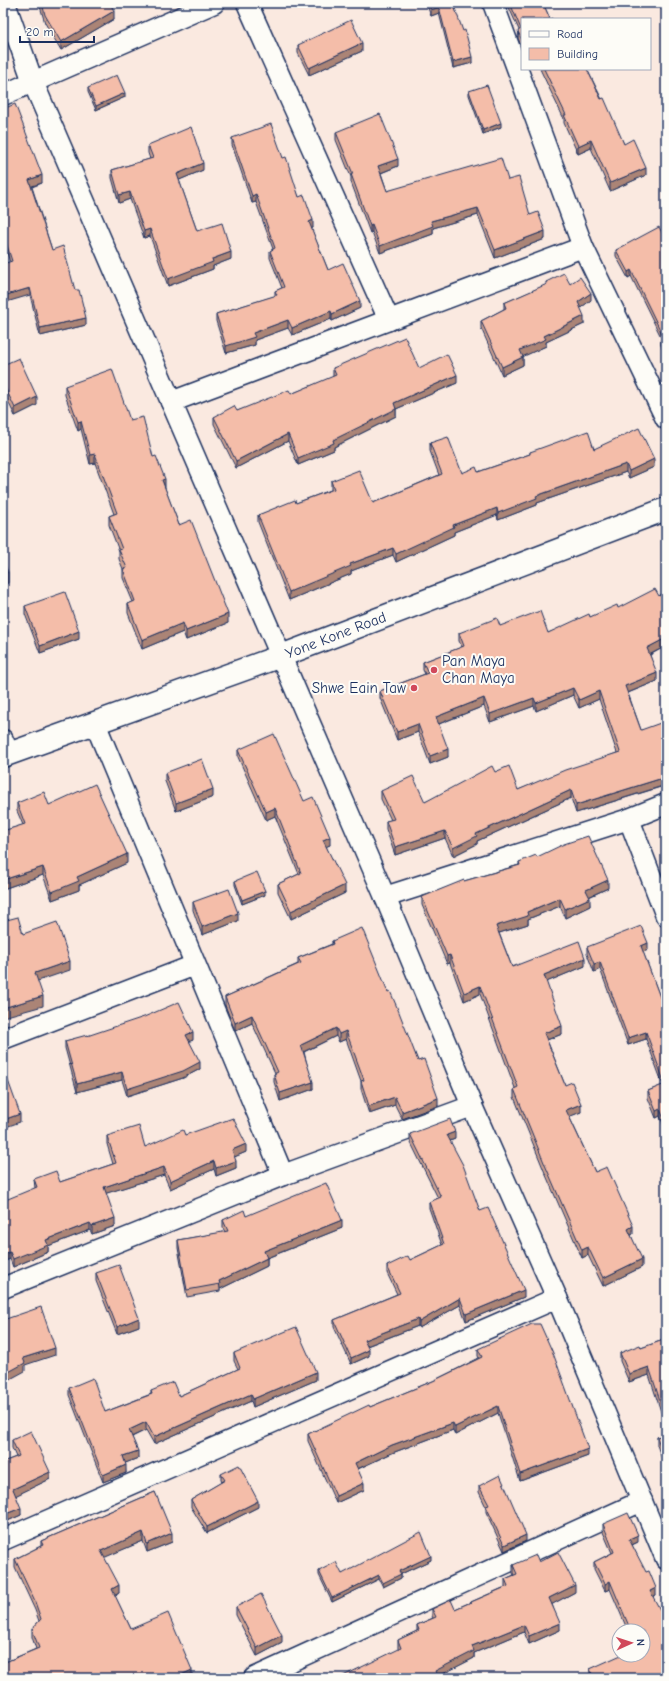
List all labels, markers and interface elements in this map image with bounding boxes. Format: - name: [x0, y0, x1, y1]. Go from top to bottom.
- scale bar: [20, 18, 94, 44]
- legend: [521, 18, 651, 70]
- text: 20 m: [26, 25, 54, 39]
- text: Road: [557, 27, 583, 41]
- text: Building: [557, 47, 598, 61]
- street label: Yone Kone Road: [283, 608, 389, 662]
- place label: Pan Maya Chan Maya: [442, 652, 515, 687]
- marker: Pan Maya Chan Maya: [429, 665, 439, 675]
- place label: Shwe Eain Taw: [312, 679, 406, 697]
- marker: Shwe Eain Taw: [409, 683, 419, 693]
- north arrow: [611, 1623, 651, 1663]
- text: N: [634, 1639, 647, 1646]

